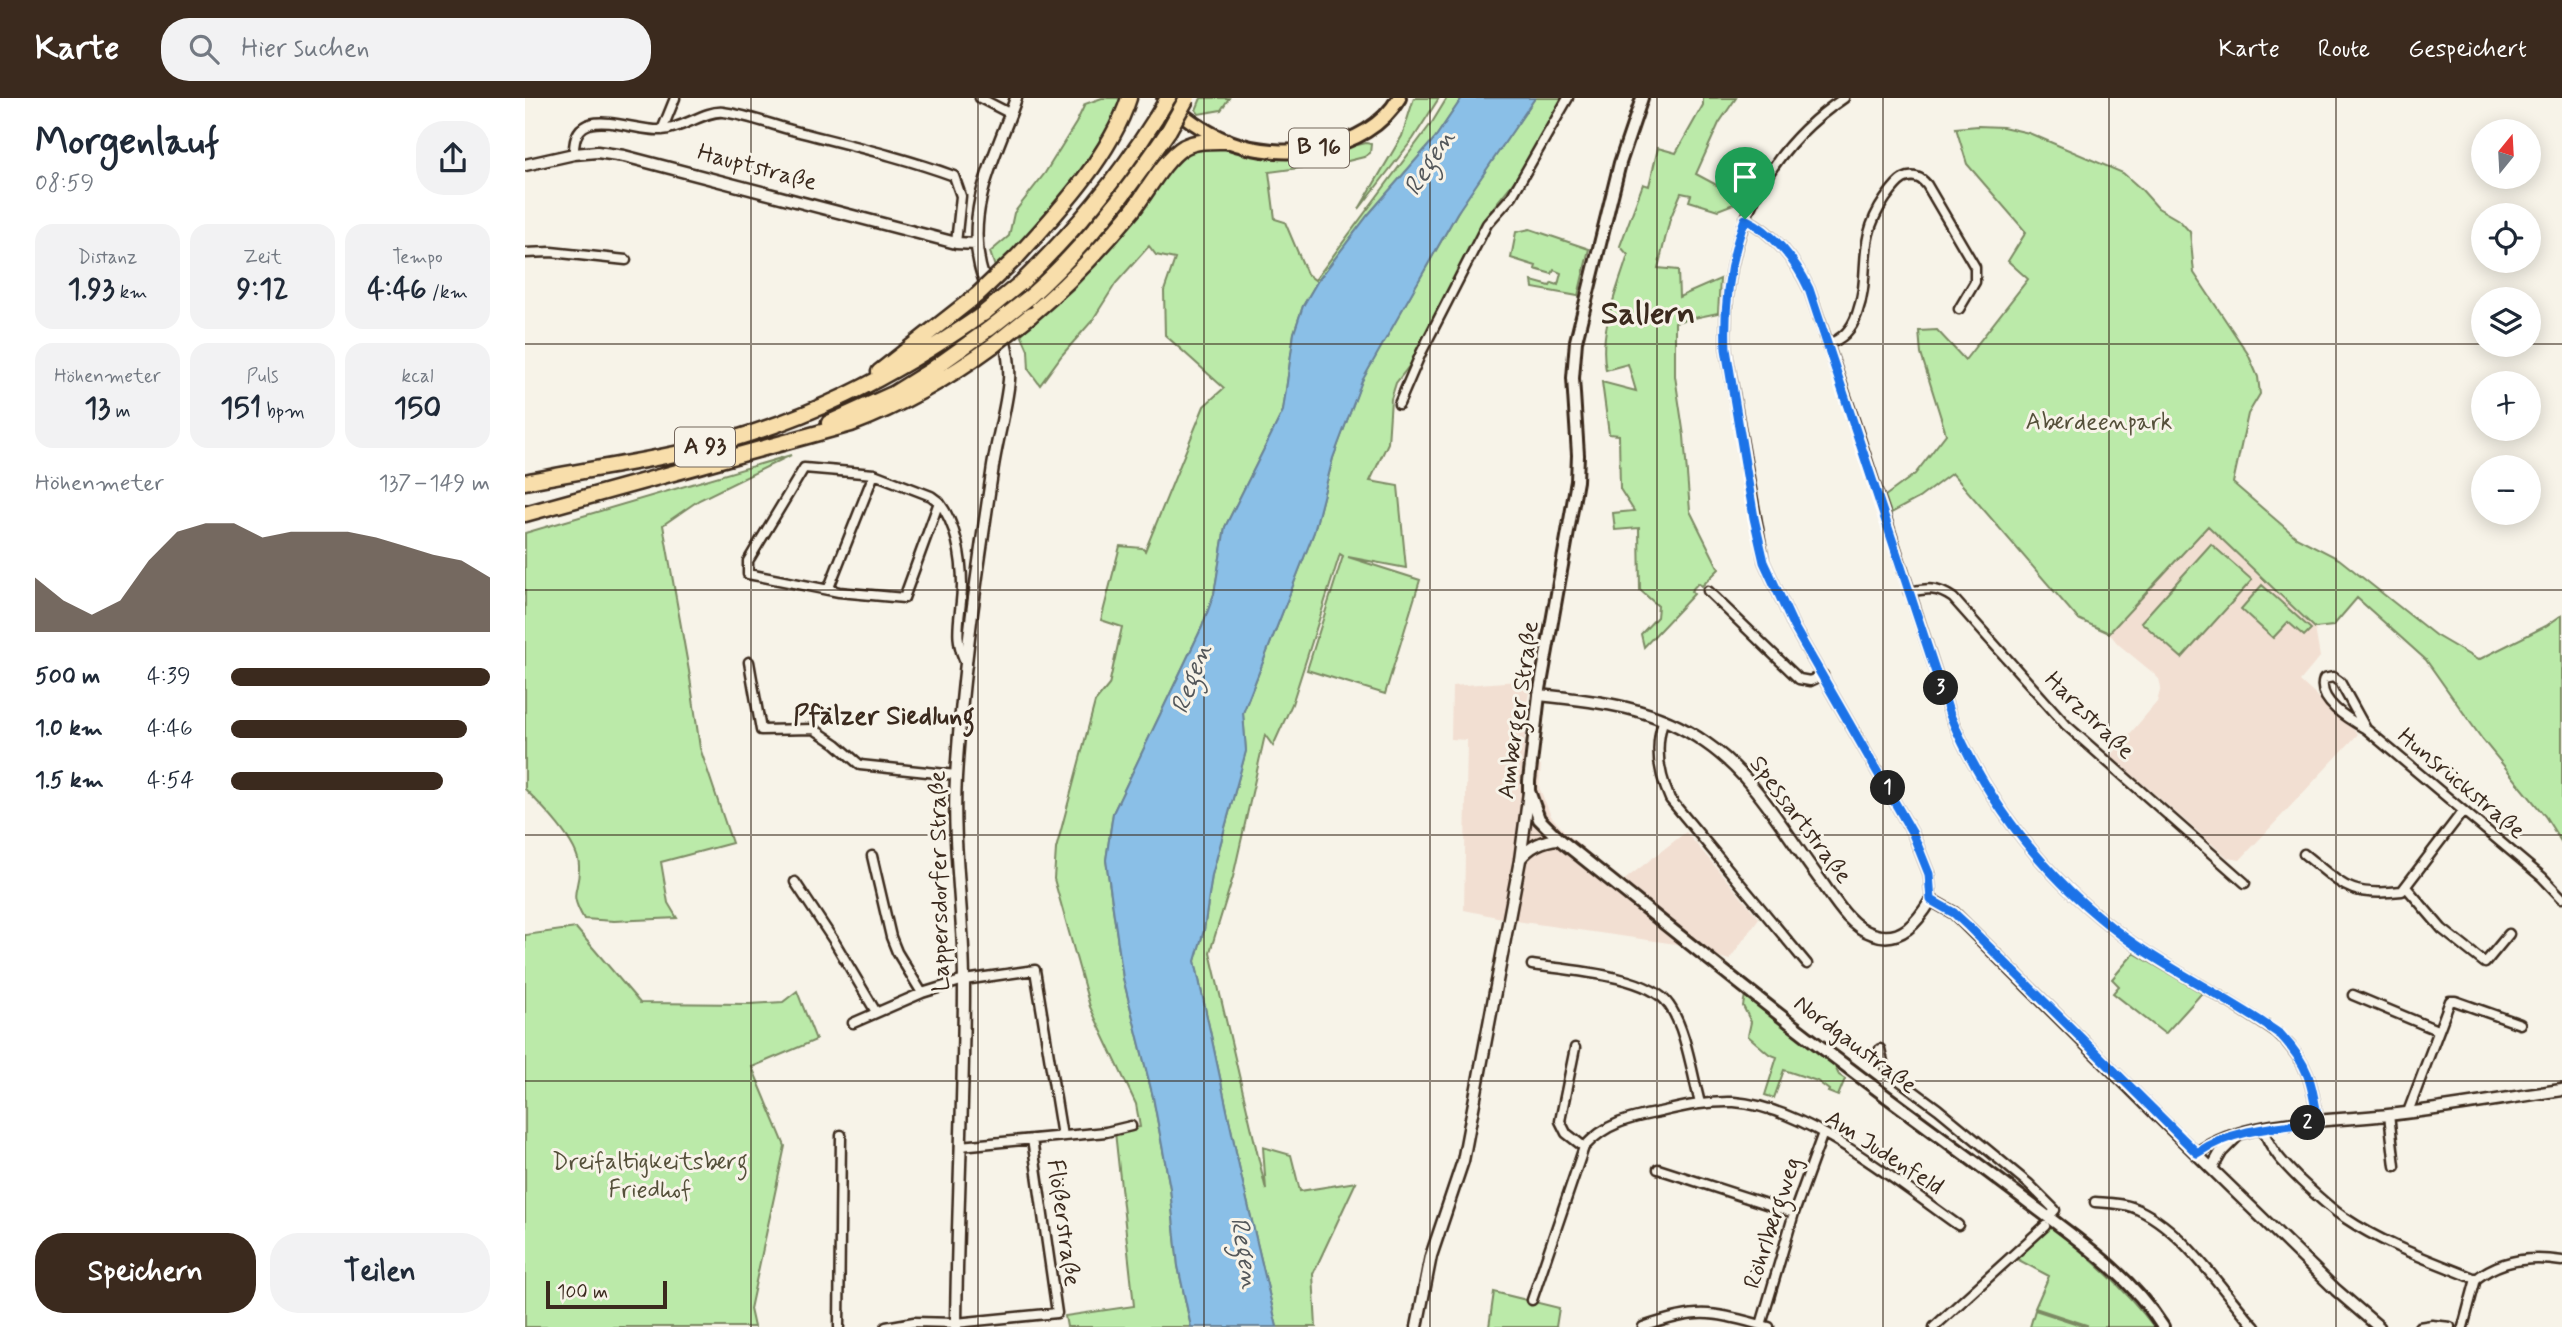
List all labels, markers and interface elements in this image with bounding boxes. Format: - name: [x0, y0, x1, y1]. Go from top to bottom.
- search box: [161, 18, 651, 81]
- text: Karte: [35, 27, 119, 71]
- icon: search: [185, 30, 223, 68]
- text: Hier suchen: [241, 32, 370, 66]
- text: Karte: [2218, 34, 2280, 65]
- text: Route: [2318, 34, 2370, 65]
- text: Gespeichert: [2408, 34, 2527, 65]
- text: Morgenlauf: [35, 118, 219, 167]
- north arrow: [2471, 119, 2541, 189]
- map controls: [2471, 119, 2541, 525]
- button: share: [416, 121, 490, 195]
- water label: Regen: [1396, 123, 1466, 204]
- road number: B 16: [1289, 129, 1349, 168]
- street label: Hauptstraße: [694, 137, 820, 199]
- pin: [1715, 147, 1775, 219]
- icon: arrive: [1726, 158, 1764, 196]
- text: 08:59: [35, 169, 94, 199]
- button: locate: [2471, 203, 2541, 273]
- text: Distanz: [78, 245, 137, 270]
- text: Zeit: [243, 245, 282, 270]
- text: Tempo: [392, 245, 443, 270]
- text: 1.93: [68, 270, 115, 309]
- text: 9:12: [237, 270, 289, 309]
- text: 4:46: [367, 270, 427, 309]
- text: km: [115, 280, 147, 305]
- text: /km: [427, 280, 468, 305]
- button: layers: [2471, 287, 2541, 357]
- district label: Sallern: [1601, 293, 1695, 335]
- text: Höhenmeter: [54, 364, 161, 389]
- text: Puls: [246, 364, 279, 389]
- text: kcal: [402, 364, 433, 389]
- button: +: [2471, 371, 2541, 441]
- text: 13: [84, 389, 110, 428]
- text: 151: [220, 389, 261, 428]
- text: 150: [394, 389, 441, 428]
- text: m: [110, 399, 131, 424]
- text: bpm: [261, 399, 305, 424]
- park label: Aberdeenpark: [2026, 407, 2173, 438]
- road number: A 93: [675, 428, 735, 466]
- button: −: [2471, 455, 2541, 525]
- text: Höhenmeter: [35, 469, 164, 499]
- text: 137–149 m: [379, 469, 490, 499]
- street label: Amberger Straße: [1491, 619, 1550, 802]
- water label: Regen: [1164, 639, 1223, 720]
- text: 500 m: [35, 662, 100, 692]
- text: 4:39: [147, 662, 191, 692]
- street label: Harzstraße: [2037, 665, 2141, 767]
- pin: 3: [1923, 670, 1959, 706]
- text: 3: [1936, 675, 1945, 700]
- district label: Pfälzer Siedlung: [793, 700, 975, 737]
- text: 1.0 km: [35, 714, 103, 744]
- text: 4:46: [147, 714, 193, 744]
- street label: Hunsrückstraße: [2390, 721, 2532, 847]
- street label: Spessartstraße: [1742, 750, 1858, 890]
- text: 1.5 km: [35, 766, 104, 796]
- text: 4:54: [147, 766, 194, 796]
- street label: Lappersdorfer Straße: [923, 770, 957, 992]
- pin: 1: [1871, 770, 1905, 806]
- text: 1: [1883, 775, 1892, 800]
- street label: Nordgaustraße: [1787, 988, 1923, 1102]
- street label: Am Judenfeld: [1819, 1103, 1949, 1203]
- pin: 2: [2291, 1105, 2325, 1140]
- text: 2: [2303, 1110, 2312, 1135]
- park label: Dreifaltigkeitsberg Friedhof: [552, 1147, 748, 1206]
- street label: Röhrlbergweg: [1737, 1153, 1812, 1294]
- street label: Flößerstraße: [1039, 1158, 1087, 1289]
- water label: Regen: [1218, 1214, 1267, 1293]
- button: Speichern: [35, 1233, 256, 1313]
- button: Teilen: [270, 1233, 490, 1313]
- scale bar: [546, 1278, 667, 1310]
- text: 100 m: [557, 1280, 608, 1305]

